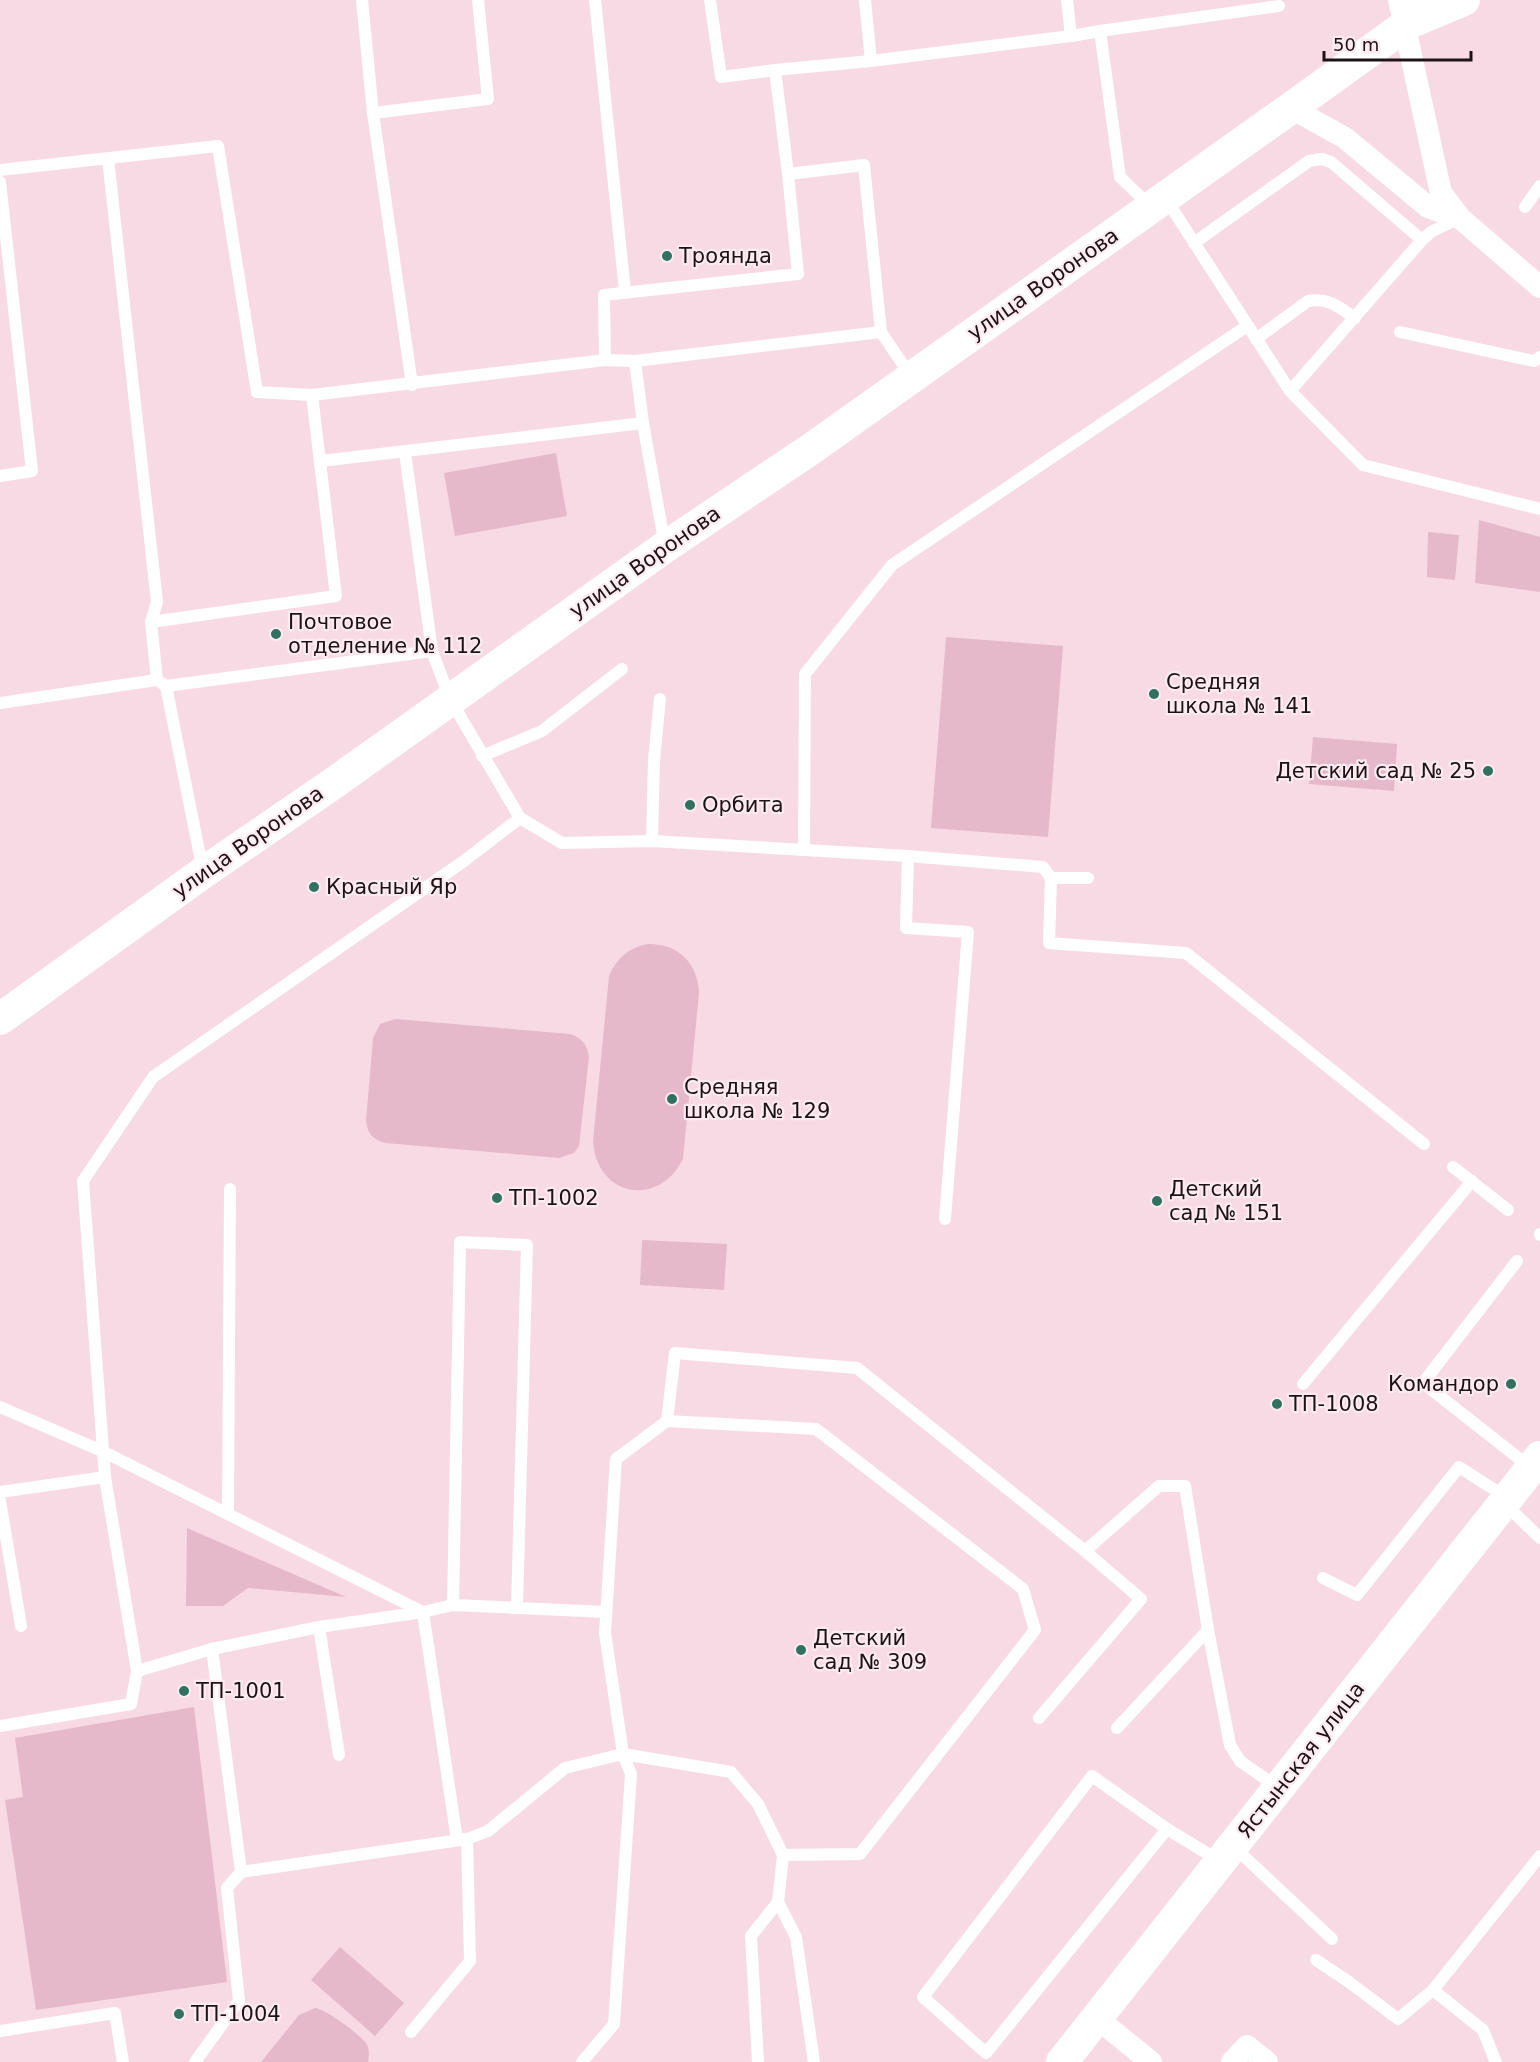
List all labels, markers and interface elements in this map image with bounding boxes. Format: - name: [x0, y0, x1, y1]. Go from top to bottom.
- scale bar: [1324, 24, 1471, 62]
- text: 50 m: [1333, 34, 1379, 55]
- street label: улица Воронова: [963, 223, 1123, 345]
- place label: Троянда: [678, 244, 772, 268]
- marker: Троянда: [660, 249, 674, 263]
- street label: улица Воронова: [565, 501, 725, 623]
- place label: Почтовое отделение № 112: [288, 610, 482, 658]
- marker: Почтовое отделение № 112: [269, 627, 283, 641]
- place label: Средняя школа № 141: [1166, 670, 1312, 718]
- marker: Средняя школа № 141: [1147, 687, 1161, 701]
- place label: Детский сад № 25: [1275, 759, 1476, 783]
- marker: Детский сад № 25: [1481, 764, 1495, 778]
- street label: улица Воронова: [168, 781, 328, 903]
- place label: Орбита: [702, 793, 784, 817]
- marker: Орбита: [683, 798, 697, 812]
- place label: Красный Яр: [326, 875, 457, 899]
- marker: Красный Яр: [307, 880, 321, 894]
- place label: Средняя школа № 129: [684, 1075, 830, 1123]
- marker: Средняя школа № 129: [665, 1092, 679, 1106]
- place label: Детский сад № 151: [1169, 1177, 1283, 1225]
- place label: ТП-1002: [508, 1186, 599, 1210]
- marker: ТП-1002: [490, 1191, 504, 1205]
- marker: Детский сад № 151: [1150, 1194, 1164, 1208]
- place label: Командор: [1388, 1372, 1499, 1396]
- marker: Командор: [1504, 1377, 1518, 1391]
- place label: ТП-1008: [1288, 1392, 1379, 1416]
- marker: ТП-1008: [1270, 1397, 1284, 1411]
- place label: Детский сад № 309: [813, 1626, 927, 1674]
- marker: Детский сад № 309: [794, 1643, 808, 1657]
- street label: Ястынская улица: [1233, 1677, 1369, 1843]
- place label: ТП-1001: [195, 1679, 286, 1703]
- marker: ТП-1001: [177, 1684, 191, 1698]
- place label: ТП-1004: [190, 2002, 281, 2026]
- marker: ТП-1004: [172, 2007, 186, 2021]

